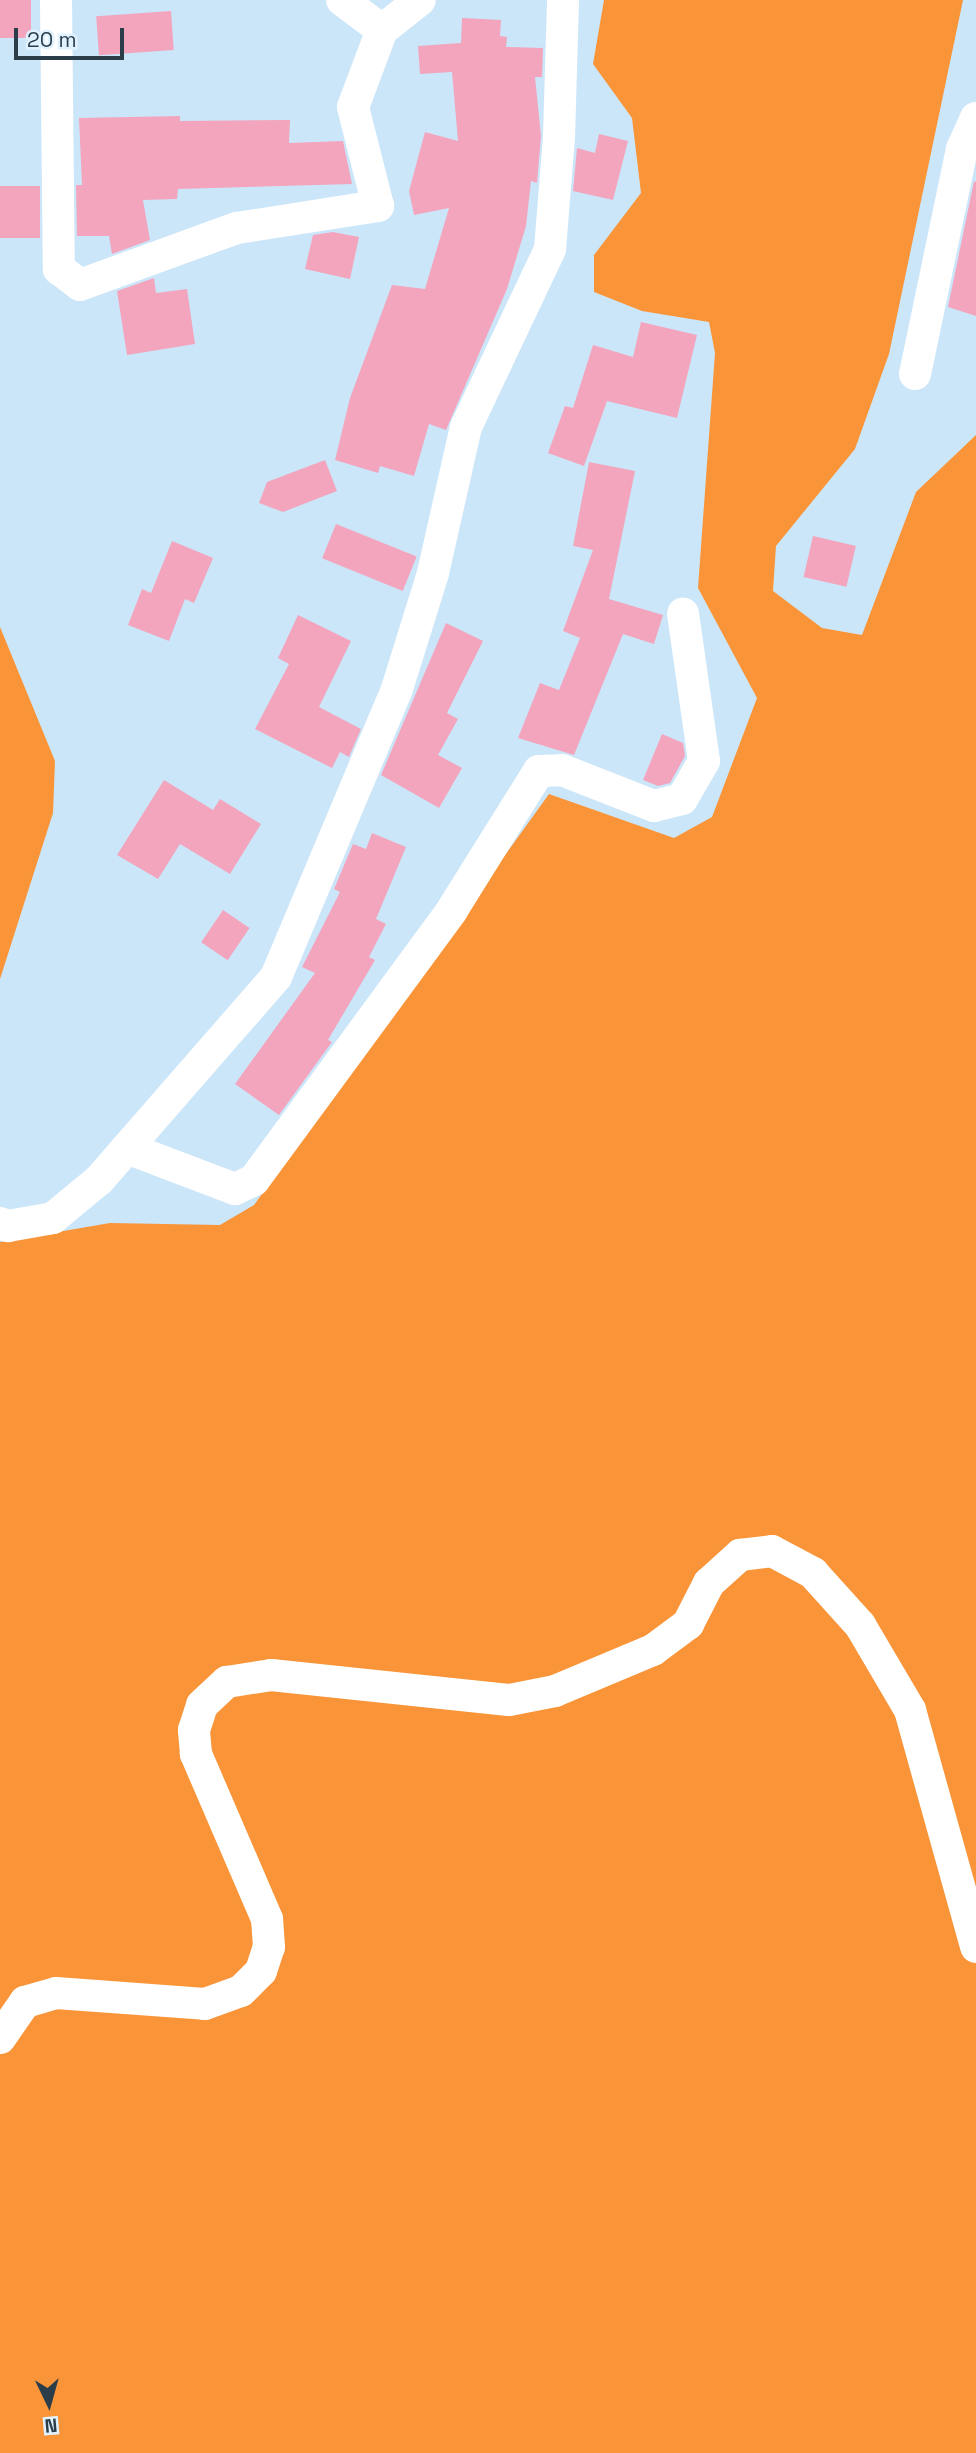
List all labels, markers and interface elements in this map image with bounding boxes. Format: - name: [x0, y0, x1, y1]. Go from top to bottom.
- scale bar: [18, 14, 128, 58]
- text: 20 m: [27, 26, 77, 53]
- north arrow: [14, 2369, 84, 2439]
- text: N: [43, 2412, 58, 2438]

